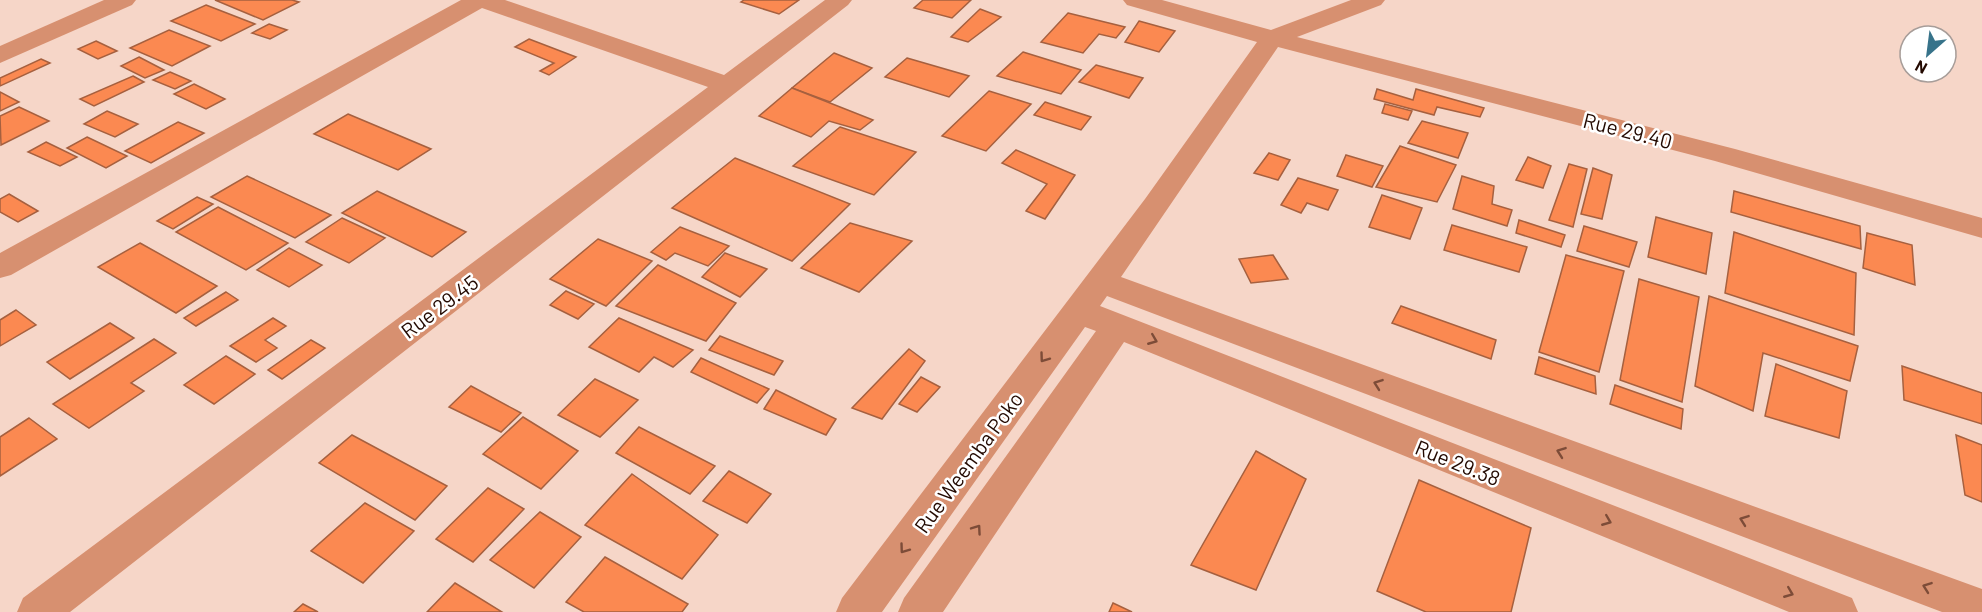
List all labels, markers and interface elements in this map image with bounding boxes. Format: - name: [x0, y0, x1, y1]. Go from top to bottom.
- north arrow: [1898, 24, 1958, 84]
- text: N: [1912, 57, 1930, 79]
- street label: Rue 29.40: [1581, 107, 1675, 153]
- street label: Rue 29.45: [396, 269, 482, 343]
- one-way arrow: [1147, 333, 1158, 346]
- one-way arrow: [1041, 352, 1052, 363]
- one-way arrow: [1374, 379, 1384, 392]
- street label: Rue Weemba Poko: [908, 387, 1028, 537]
- street label: Rue 29.38: [1412, 434, 1504, 490]
- one-way arrow: [1557, 447, 1568, 459]
- one-way arrow: [1601, 514, 1612, 526]
- one-way arrow: [1739, 514, 1750, 527]
- one-way arrow: [969, 525, 980, 536]
- one-way arrow: [900, 542, 911, 553]
- one-way arrow: [1922, 582, 1933, 595]
- one-way arrow: [1782, 586, 1793, 598]

